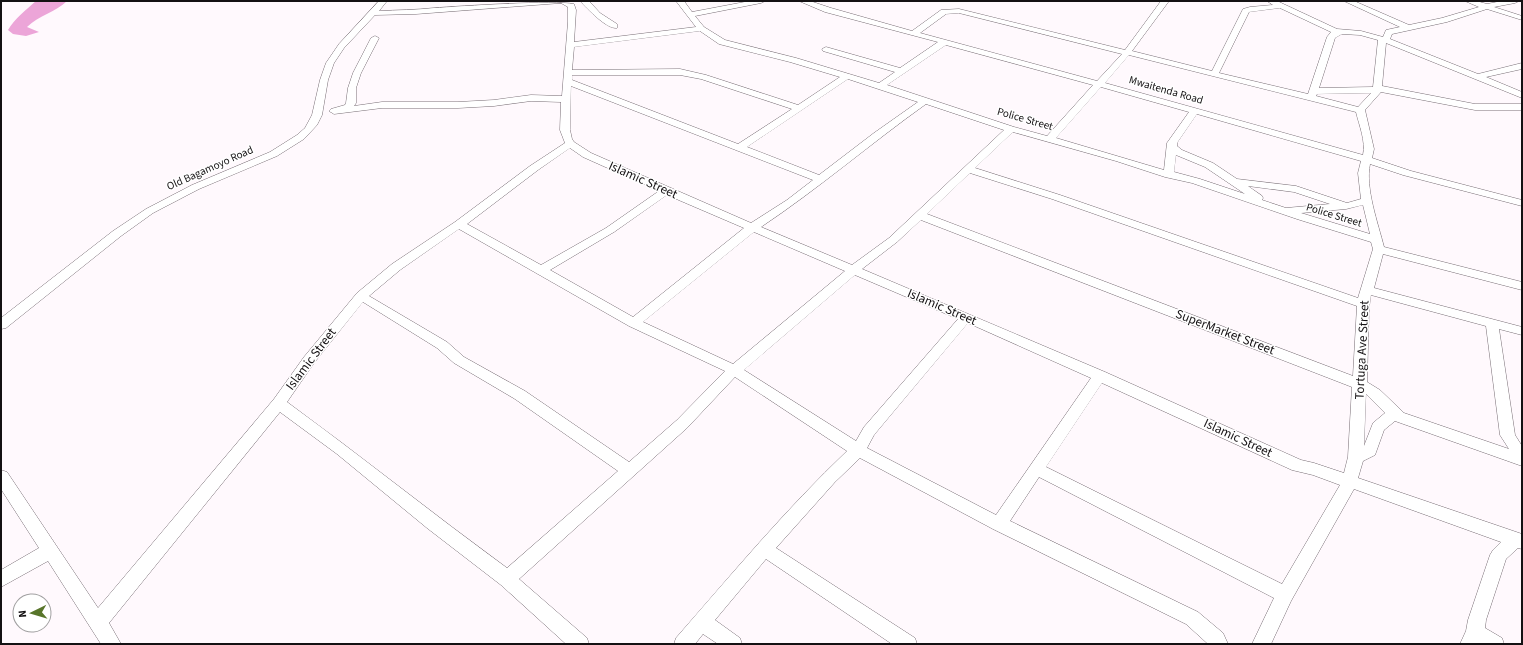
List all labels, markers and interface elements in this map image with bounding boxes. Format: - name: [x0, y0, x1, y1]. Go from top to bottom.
- street label: Mwaitenda Road: [1127, 72, 1205, 108]
- street label: Police Street: [995, 104, 1055, 134]
- street label: Old Bagamoyo Road: [164, 142, 256, 194]
- street label: Islamic Street: [606, 157, 681, 203]
- street label: Police Street: [1304, 199, 1364, 231]
- street label: Islamic Street: [905, 284, 980, 330]
- street label: Tortuga Ave Street: [1350, 299, 1374, 400]
- street label: SuperMarket Street: [1173, 305, 1278, 359]
- street label: Islamic Street: [282, 324, 341, 394]
- street label: Islamic Street: [1201, 414, 1276, 462]
- north arrow: [12, 593, 52, 633]
- text: N: [15, 610, 30, 618]

